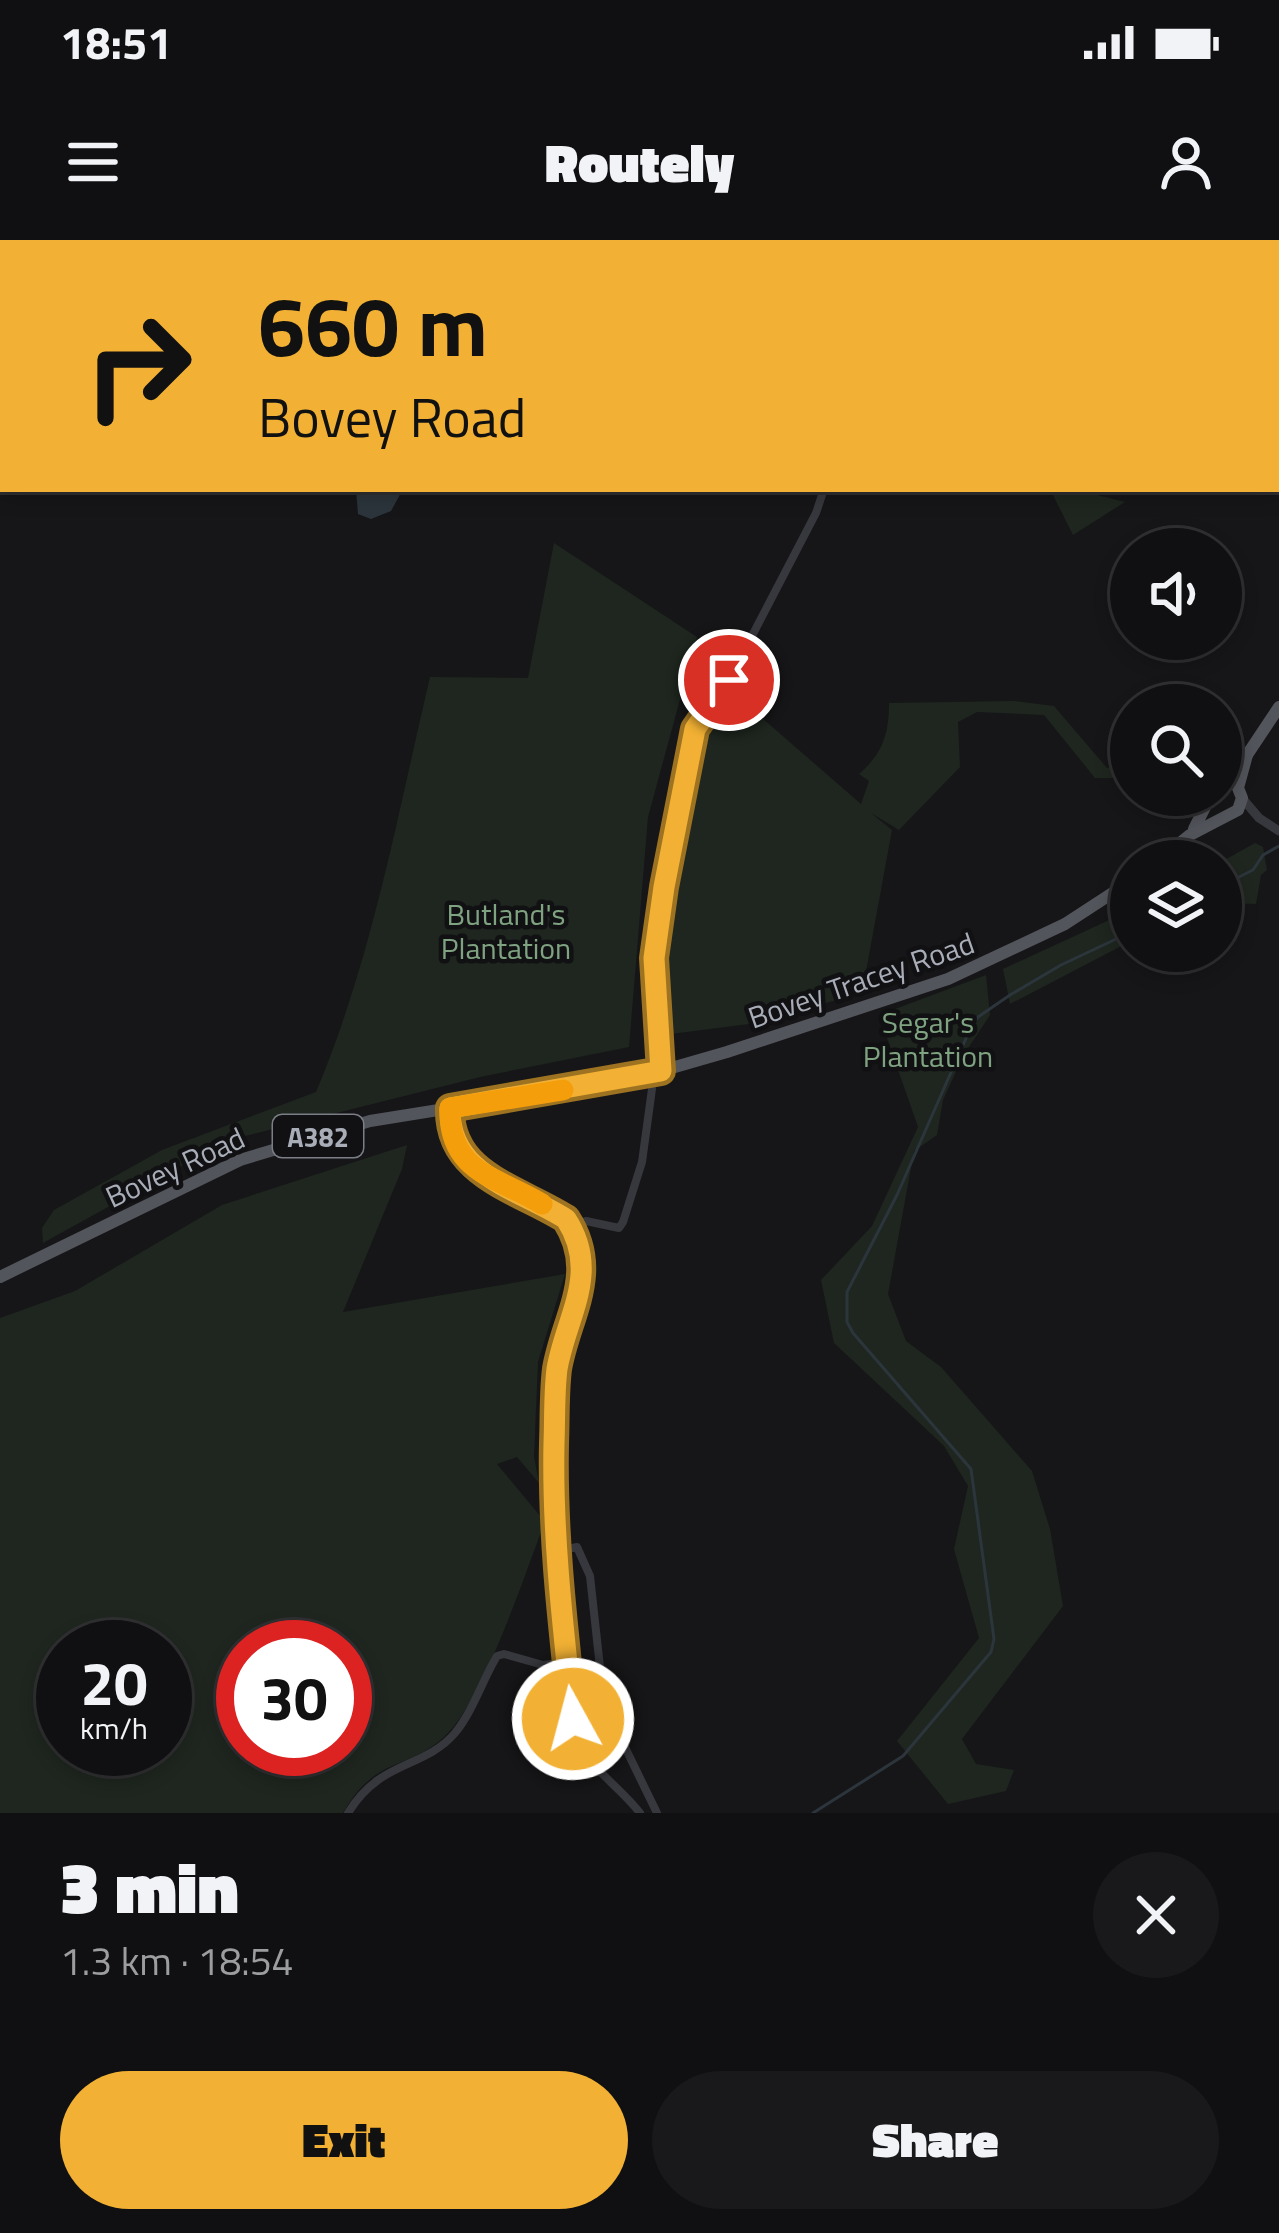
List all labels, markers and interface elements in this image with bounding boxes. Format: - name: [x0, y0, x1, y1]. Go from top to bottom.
- text: 18:51: [60, 8, 172, 76]
- text: Routely: [545, 121, 734, 203]
- icon: menu: [60, 129, 126, 195]
- icon: person: [1153, 129, 1219, 195]
- text: 660 m: [258, 261, 488, 389]
- icon: right: [60, 288, 216, 444]
- text: Bovey Road: [258, 376, 526, 458]
- map controls: [1110, 528, 1242, 972]
- button: sound: [1110, 528, 1242, 660]
- pin: [678, 629, 780, 731]
- icon: arrive: [696, 647, 762, 713]
- button: search: [1110, 684, 1242, 816]
- button: layers: [1110, 840, 1242, 972]
- park label: Butland's Plantation: [441, 891, 571, 971]
- street label: Bovey Tracey Road: [742, 920, 980, 1040]
- park label: Segar's Plantation: [863, 999, 993, 1079]
- street label: Bovey Road: [98, 1115, 252, 1219]
- road number: A382: [273, 1115, 363, 1157]
- speed limit sign: 30: [216, 1620, 372, 1776]
- text: 20: [80, 1637, 148, 1728]
- position arrow: [510, 1656, 636, 1782]
- text: km/h: [80, 1705, 148, 1751]
- text: 3 min: [60, 1831, 239, 1941]
- button: close: [1093, 1852, 1219, 1978]
- text: 1.3 km · 18:54: [60, 1931, 293, 1990]
- button: Exit: [60, 2071, 628, 2209]
- button: Share: [652, 2071, 1219, 2209]

